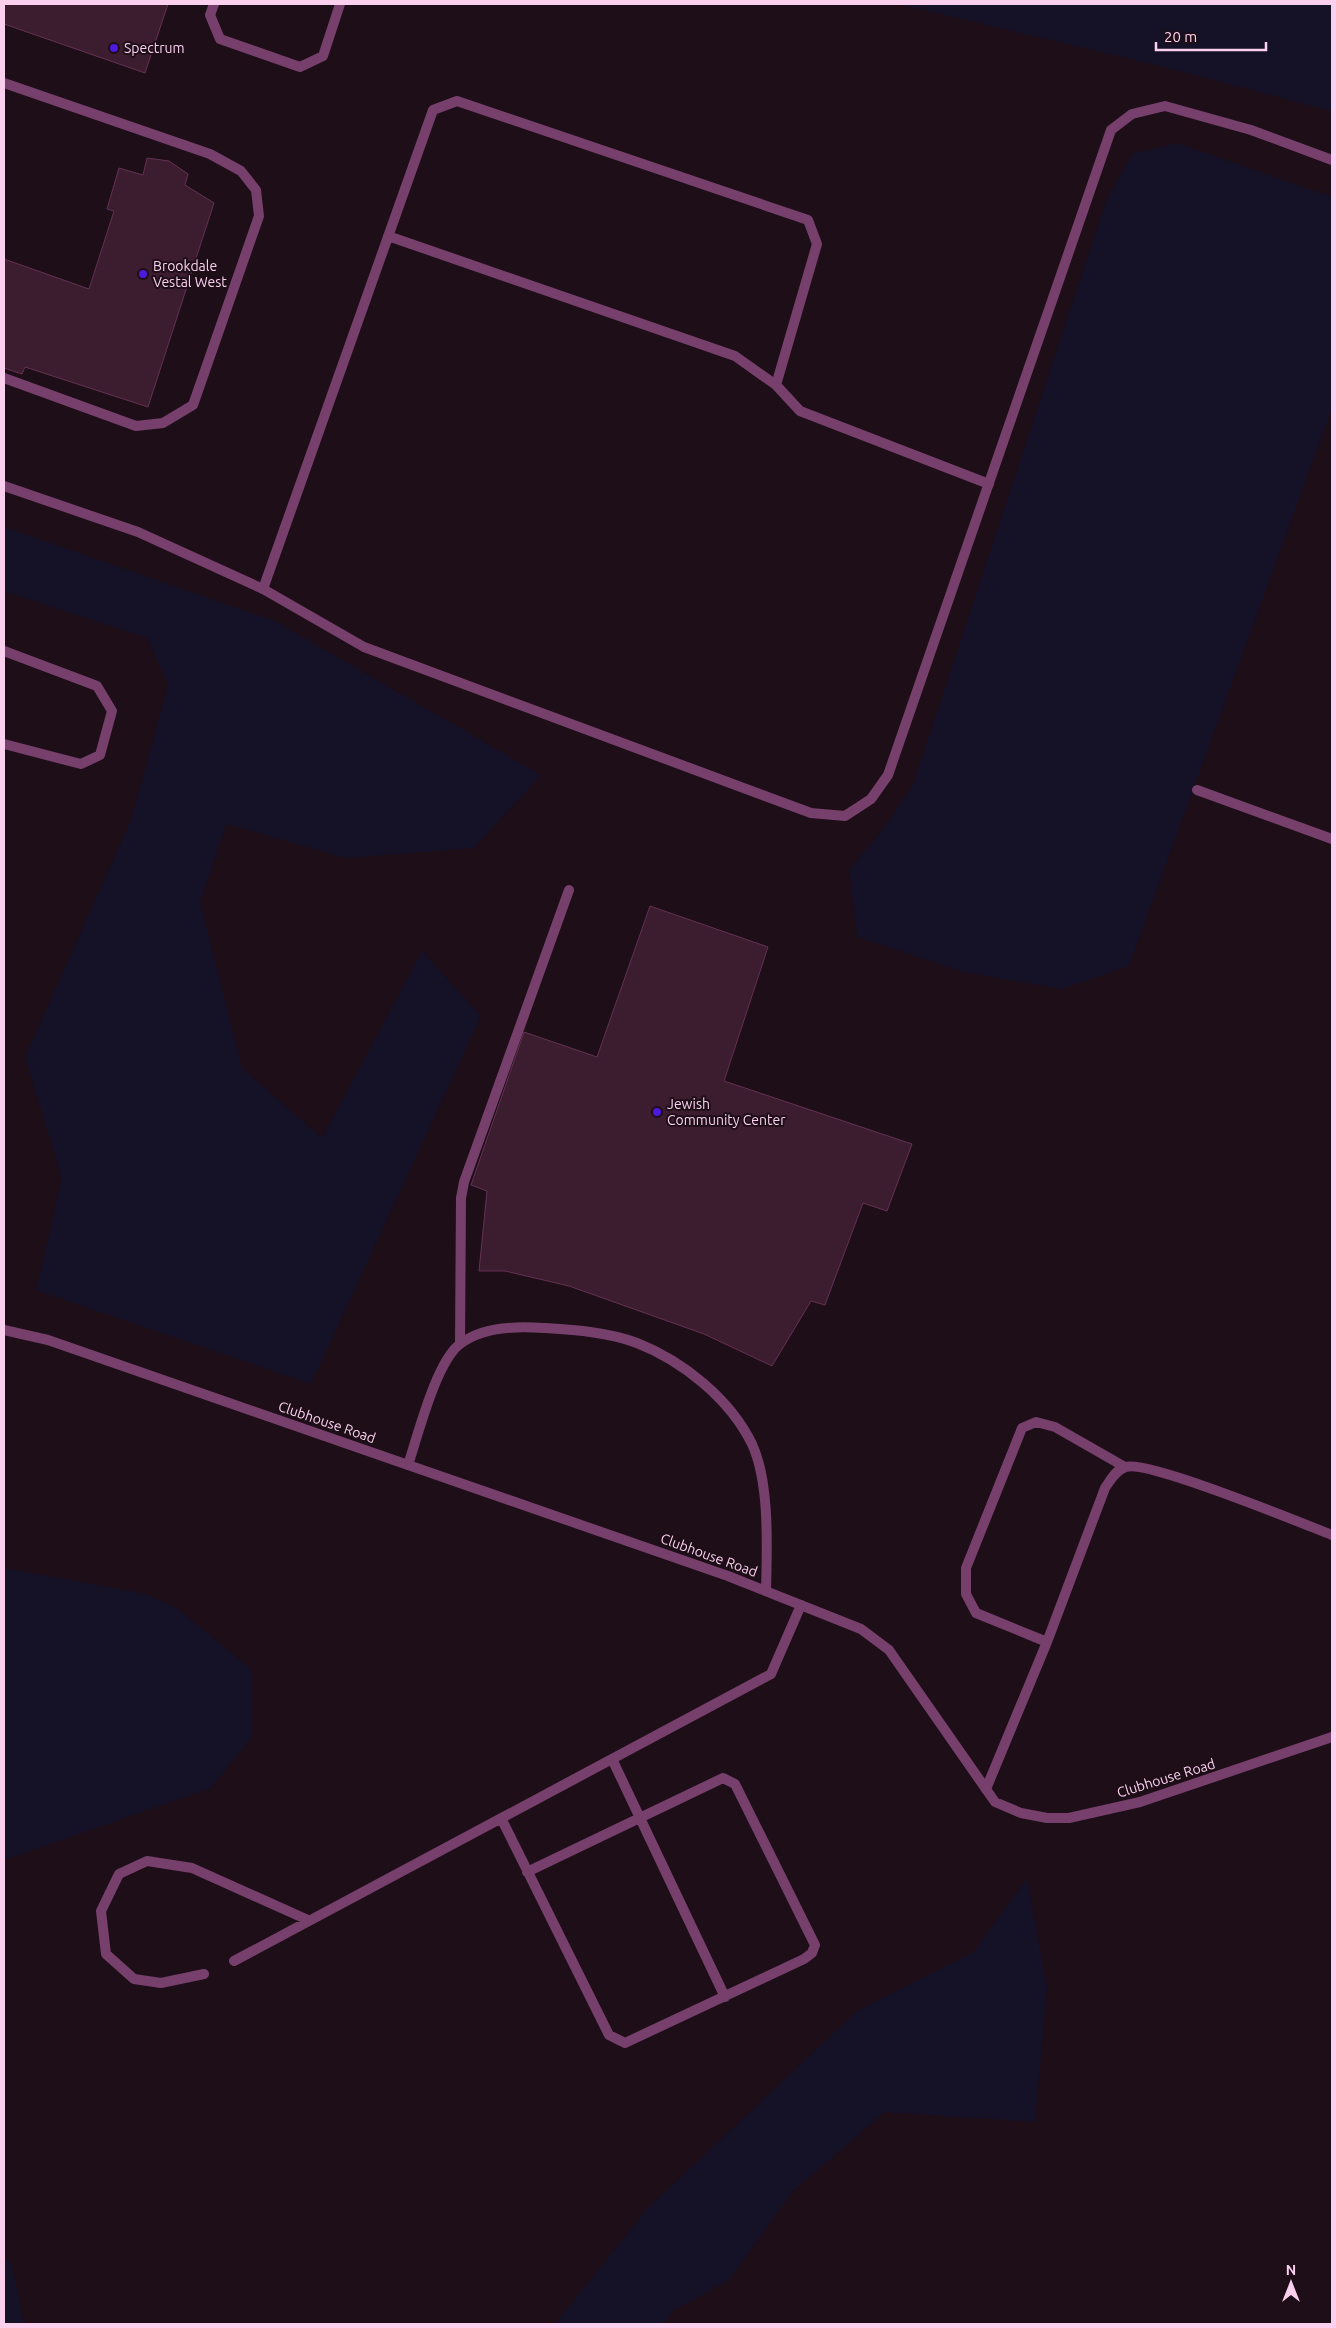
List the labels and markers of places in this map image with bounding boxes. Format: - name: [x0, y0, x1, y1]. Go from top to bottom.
- place label: Spectrum: [124, 40, 185, 56]
- marker: Spectrum: [108, 42, 120, 54]
- place label: Brookdale Vestal West: [153, 258, 227, 290]
- marker: Brookdale Vestal West: [137, 268, 149, 280]
- place label: Jewish Community Center: [667, 1096, 786, 1128]
- marker: Jewish Community Center: [651, 1106, 663, 1118]

